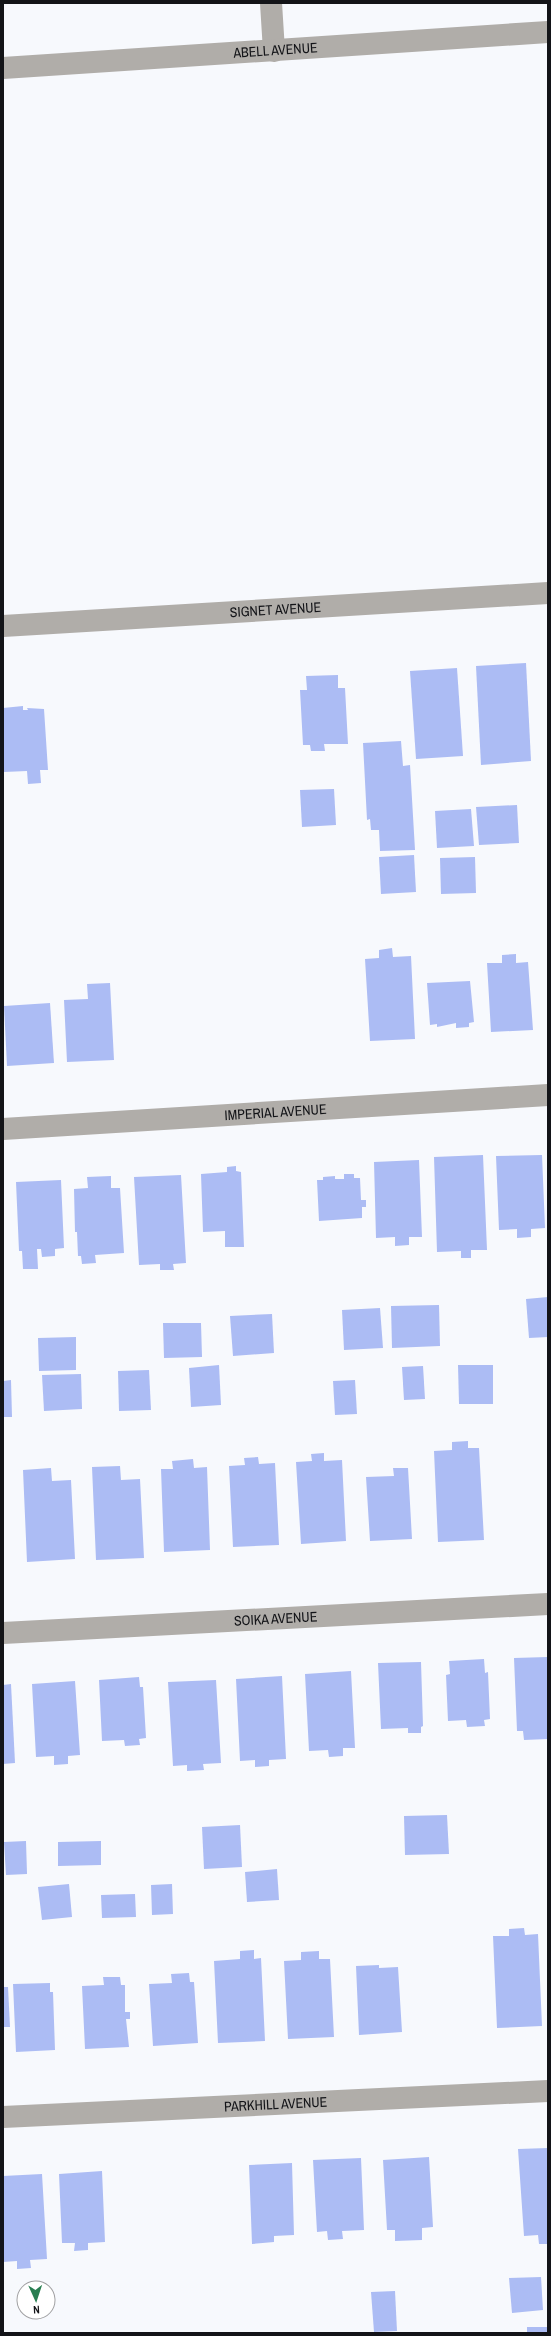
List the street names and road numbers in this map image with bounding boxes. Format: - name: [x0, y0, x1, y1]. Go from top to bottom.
- street label: ABELL AVENUE: [232, 38, 318, 62]
- street label: SIGNET AVENUE: [229, 598, 322, 621]
- street label: IMPERIAL AVENUE: [224, 1100, 327, 1124]
- street label: SOIKA AVENUE: [233, 1607, 318, 1630]
- street label: PARKHILL AVENUE: [224, 2093, 328, 2115]

